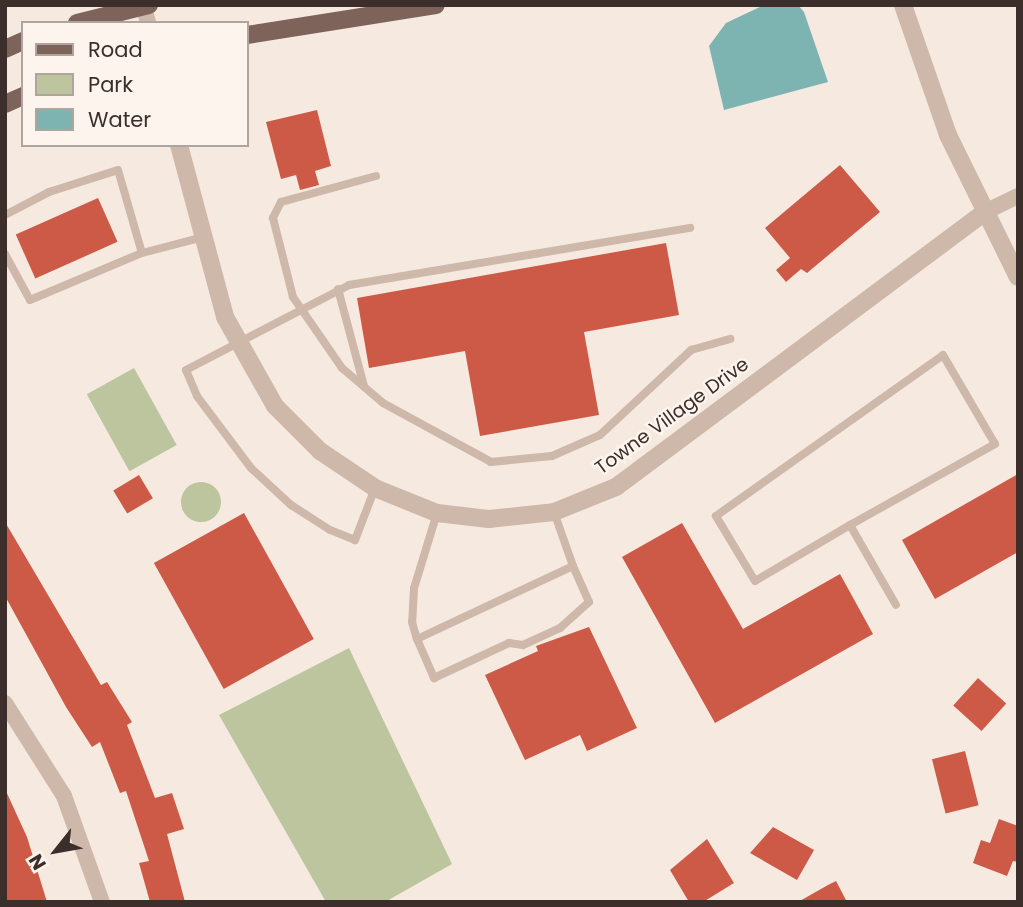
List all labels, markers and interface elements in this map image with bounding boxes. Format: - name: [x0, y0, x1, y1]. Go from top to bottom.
- legend: [21, 21, 248, 147]
- text: Road: [88, 35, 143, 64]
- text: Park: [88, 70, 133, 99]
- text: Water: [88, 105, 151, 134]
- street label: Towne Village Drive: [591, 353, 753, 479]
- north arrow: [21, 816, 91, 886]
- text: N: [22, 849, 53, 875]

